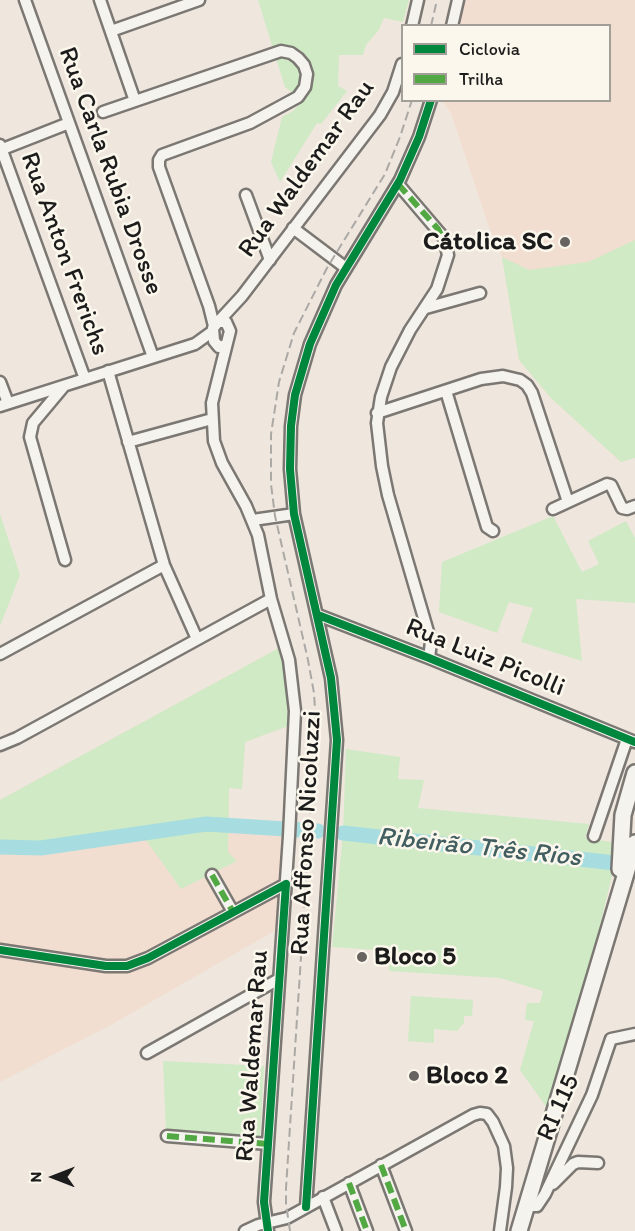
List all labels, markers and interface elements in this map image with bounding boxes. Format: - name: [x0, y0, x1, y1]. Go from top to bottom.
- legend: [401, 24, 611, 102]
- text: Ciclovia: [459, 38, 520, 60]
- street label: Rua Carla Rubia Drosse: [51, 43, 169, 299]
- text: Trilha: [459, 68, 503, 90]
- street label: Rua Waldemar Rau: [232, 74, 382, 264]
- street label: Rua Anton Frerichs: [13, 148, 115, 360]
- place label: Cátolica SC: [423, 226, 553, 258]
- marker: Cátolica SC: [558, 235, 572, 249]
- street label: Rua Luiz Picolli: [401, 612, 569, 704]
- street label: Rua Affonso Nicoluzzi: [285, 710, 329, 956]
- water label: Ribeirão Três Rios: [375, 821, 583, 875]
- place label: Bloco 5: [374, 941, 456, 973]
- street label: Rua Waldemar Rau: [230, 949, 276, 1163]
- marker: Bloco 5: [355, 950, 369, 964]
- place label: Bloco 2: [426, 1060, 508, 1092]
- marker: Bloco 2: [407, 1069, 421, 1083]
- street label: RI 115: [531, 1070, 587, 1146]
- north arrow: [24, 1147, 84, 1207]
- text: N: [26, 1172, 45, 1182]

